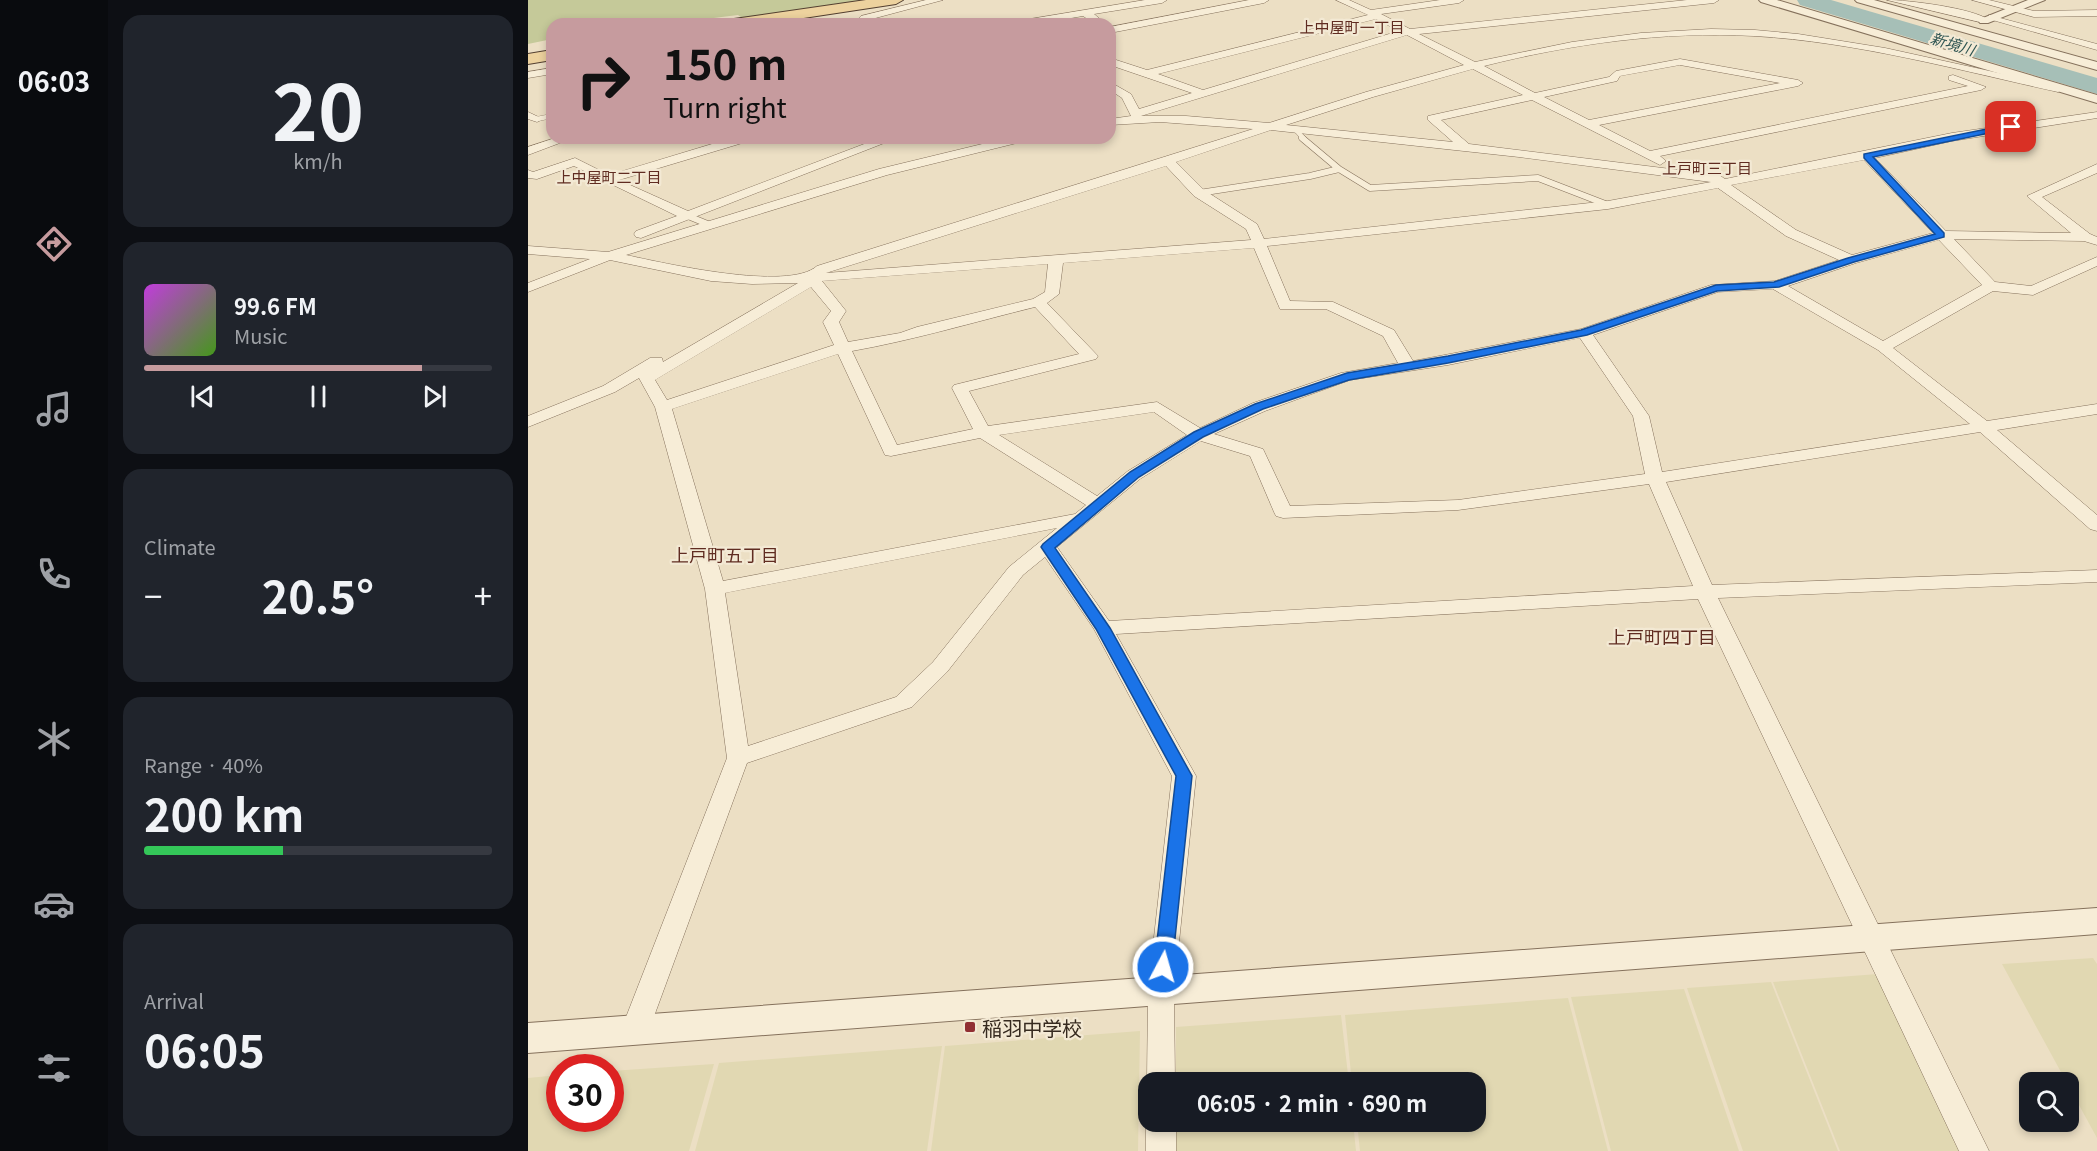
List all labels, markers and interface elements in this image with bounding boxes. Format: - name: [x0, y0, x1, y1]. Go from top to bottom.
- district label: 上中屋町一丁目: [1299, 16, 1405, 37]
- water label: 新境川: [1928, 26, 1979, 60]
- text: 150 m: [663, 31, 787, 92]
- icon: right: [564, 42, 642, 120]
- text: 20: [272, 51, 364, 163]
- text: 06:03: [18, 61, 90, 100]
- text: Turn right: [663, 87, 787, 126]
- pin: [1985, 101, 2036, 152]
- icon: arrive: [1994, 110, 2027, 143]
- text: km/h: [293, 146, 343, 175]
- district label: 上戸町三丁目: [1662, 157, 1752, 178]
- district label: 上中屋町二丁目: [556, 166, 662, 187]
- icon: directions: [33, 223, 75, 265]
- text: 99.6 FM: [234, 289, 317, 321]
- text: Music: [234, 321, 287, 350]
- icon: previous: [186, 380, 219, 413]
- icon: pause: [302, 380, 335, 413]
- icon: next: [418, 380, 451, 413]
- icon: music: [33, 388, 75, 430]
- text: Climate: [144, 532, 216, 561]
- district label: 上戸町五丁目: [671, 541, 779, 567]
- icon: phone: [33, 553, 75, 595]
- text: 20.5°: [262, 562, 374, 627]
- text: −: [144, 571, 162, 619]
- text: +: [474, 571, 492, 619]
- district label: 上戸町四丁目: [1608, 623, 1716, 649]
- icon: climate: [33, 718, 75, 760]
- text: Range · 40%: [144, 750, 263, 779]
- text: 200 km: [144, 780, 304, 845]
- icon: car: [33, 883, 75, 925]
- position arrow: [1131, 935, 1195, 999]
- text: Arrival: [144, 986, 204, 1015]
- place label: 稲羽中学校: [982, 1013, 1082, 1042]
- text: 06:05: [144, 1016, 265, 1081]
- marker: 稲羽中学校: [963, 1020, 977, 1034]
- icon: filters: [33, 1047, 75, 1089]
- speed limit sign: 30: [546, 1054, 624, 1132]
- map controls: [2019, 1072, 2079, 1132]
- button: search: [2019, 1072, 2079, 1132]
- text: 06:05 · 2 min · 690 m: [1197, 1086, 1427, 1118]

